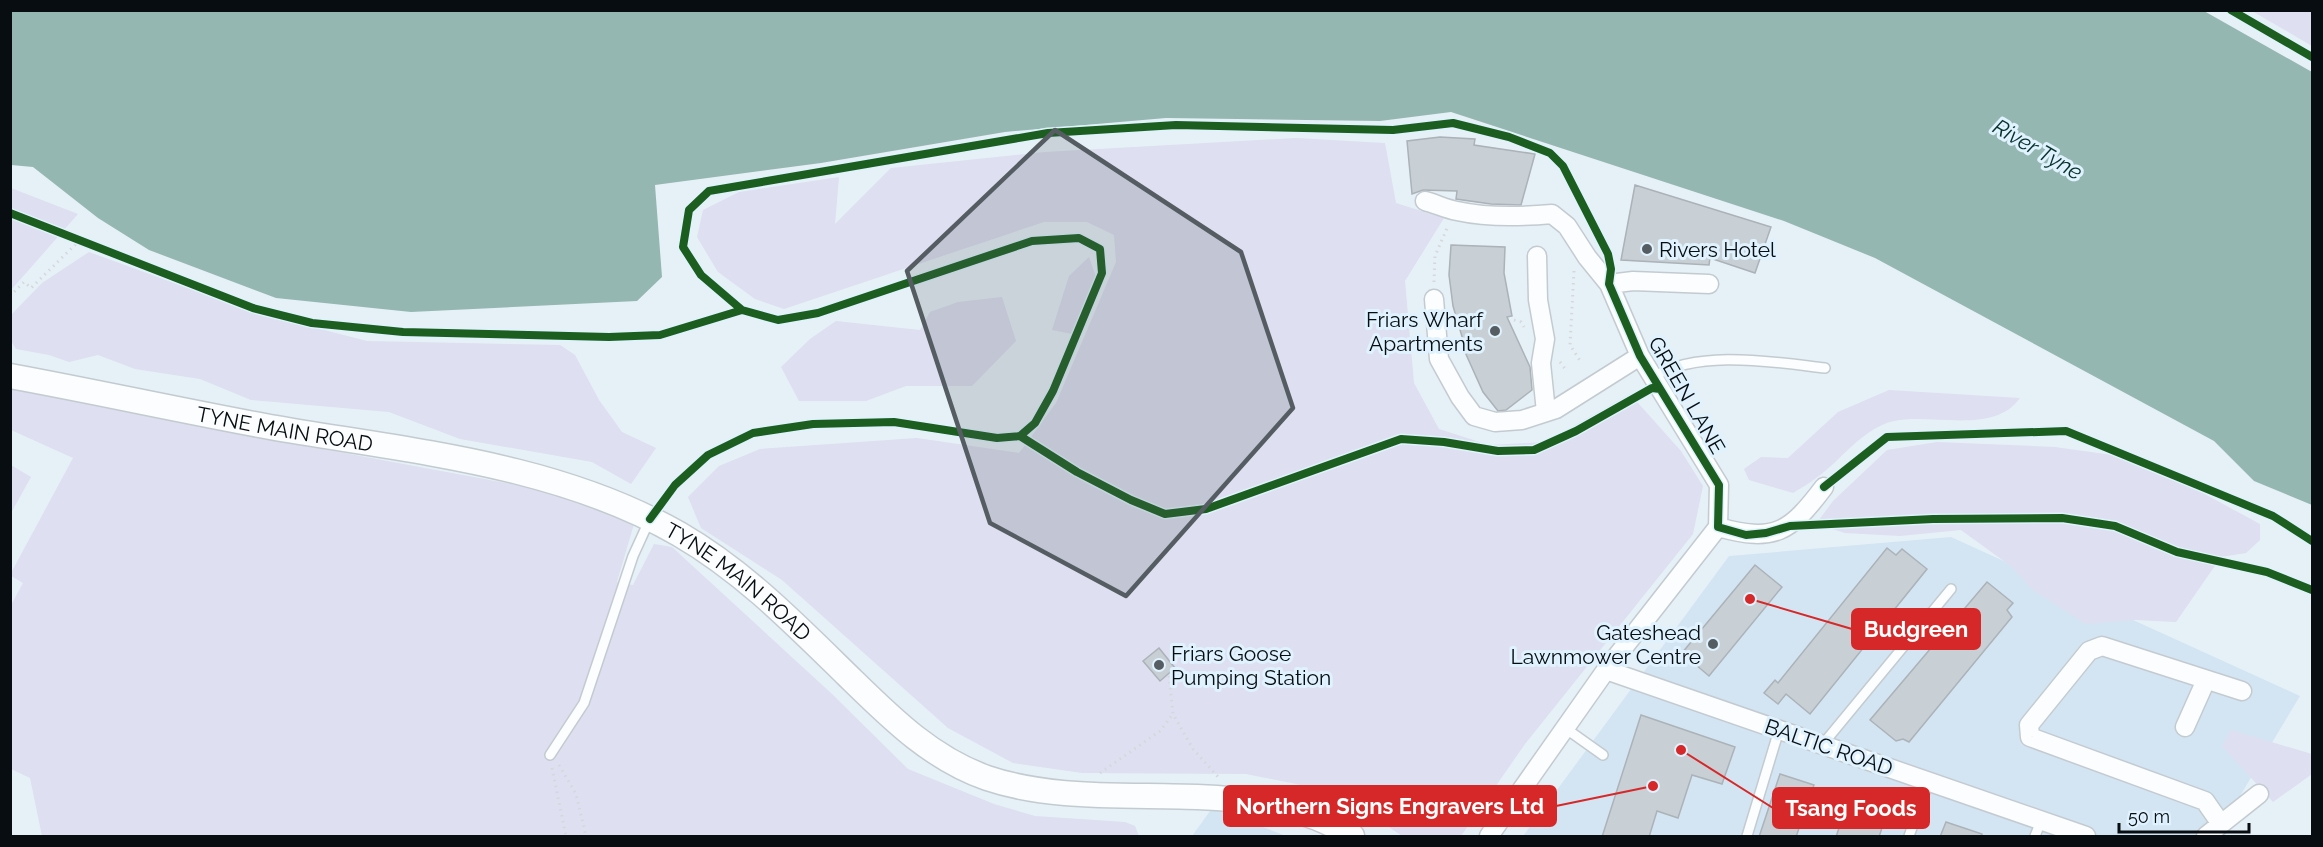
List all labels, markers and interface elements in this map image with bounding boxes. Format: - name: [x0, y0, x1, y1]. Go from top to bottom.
- water label: River Tyne: [1989, 113, 2087, 185]
- place label: Rivers Hotel: [1659, 237, 1776, 262]
- marker: Rivers Hotel: [1640, 242, 1654, 256]
- place label: Friars Wharf Apartments: [1366, 307, 1484, 356]
- marker: Friars Wharf Apartments: [1488, 324, 1502, 338]
- street label: GREEN LANE: [1643, 332, 1731, 458]
- street label: TYNE MAIN ROAD: [195, 401, 375, 456]
- street label: TYNE MAIN ROAD: [661, 517, 816, 646]
- callout: Budgreen: [1852, 609, 1980, 649]
- text: Budgreen: [1864, 616, 1968, 642]
- place label: Gateshead Lawnmower Centre: [1510, 620, 1701, 669]
- marker: Gateshead Lawnmower Centre: [1706, 637, 1720, 651]
- place label: Friars Goose Pumping Station: [1171, 641, 1331, 690]
- marker: Friars Goose Pumping Station: [1152, 658, 1166, 672]
- street label: BALTIC ROAD: [1762, 713, 1896, 781]
- callout: Northern Signs Engravers Ltd: [1224, 786, 1556, 826]
- callout: Tsang Foods: [1773, 788, 1929, 828]
- text: Northern Signs Engravers Ltd: [1236, 793, 1544, 819]
- text: Tsang Foods: [1785, 795, 1917, 821]
- scale bar: [2119, 796, 2250, 834]
- text: 50 m: [2128, 806, 2170, 827]

